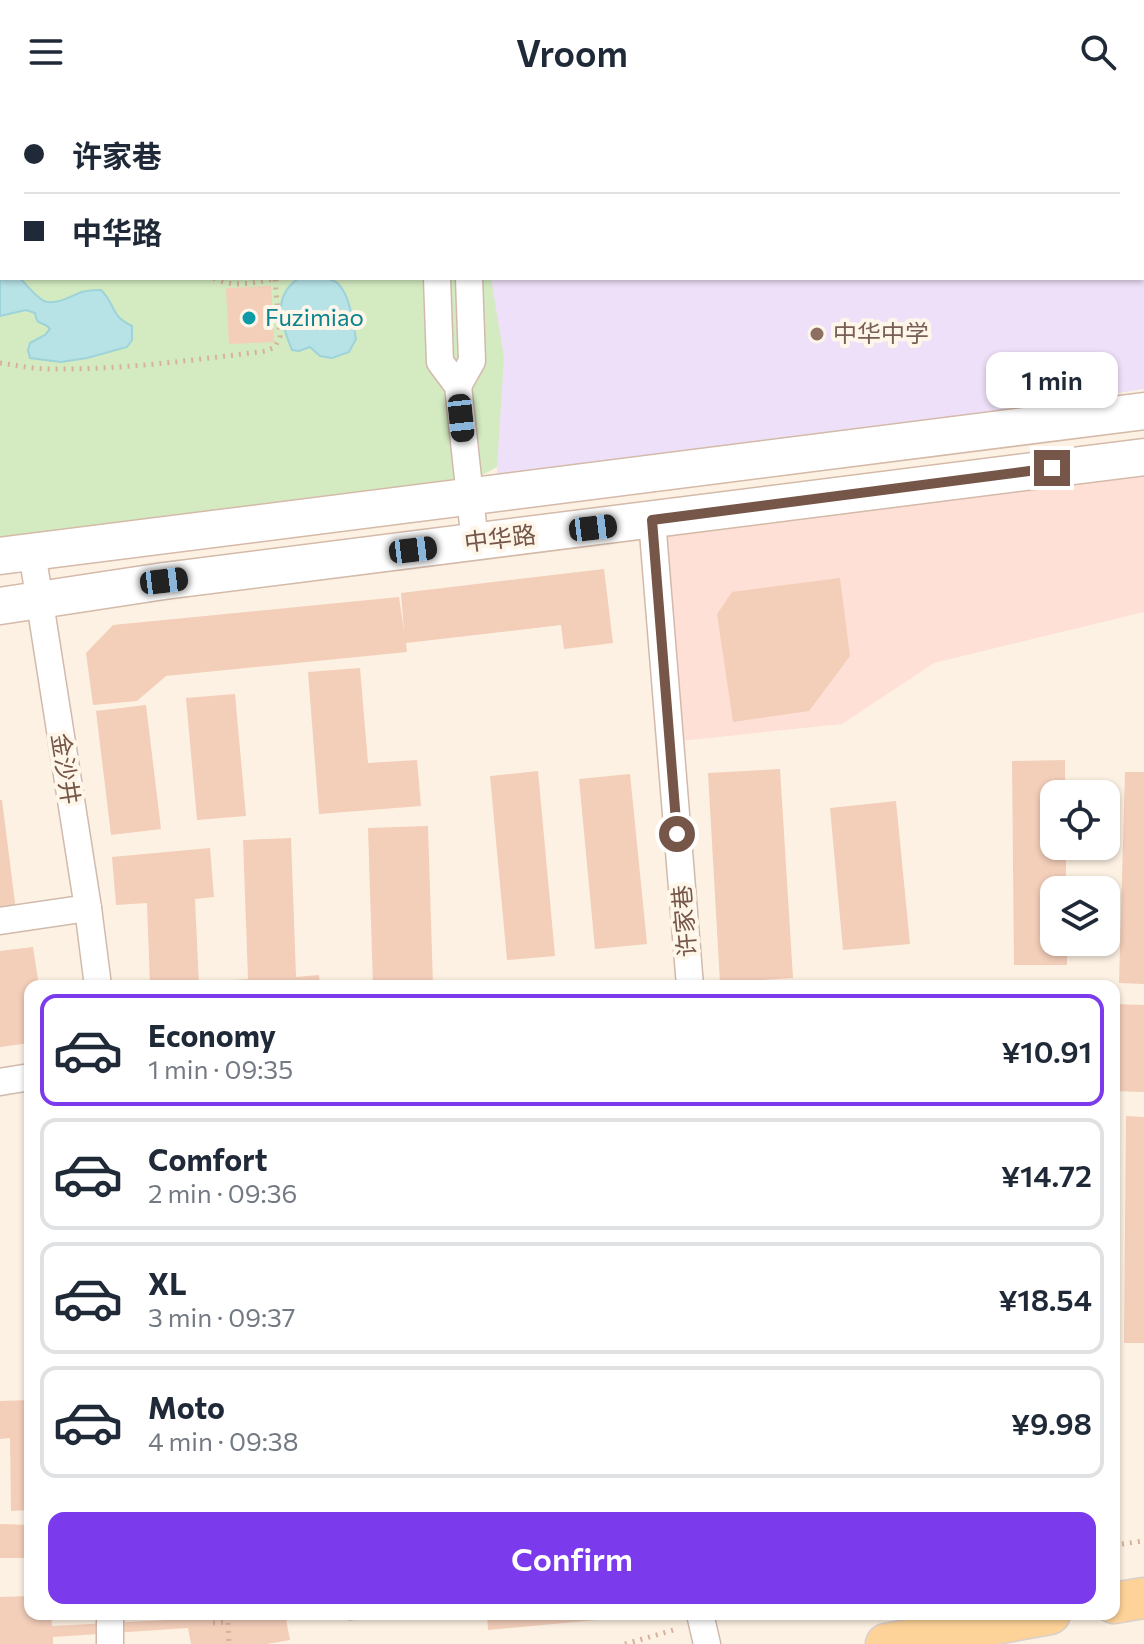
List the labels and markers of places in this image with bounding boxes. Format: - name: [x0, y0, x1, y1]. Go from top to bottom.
- place label: Fuzimiao: [265, 302, 364, 331]
- marker: Fuzimiao: [240, 309, 258, 327]
- place label: 中华中学: [833, 318, 929, 347]
- marker: 中华中学: [808, 325, 826, 343]

